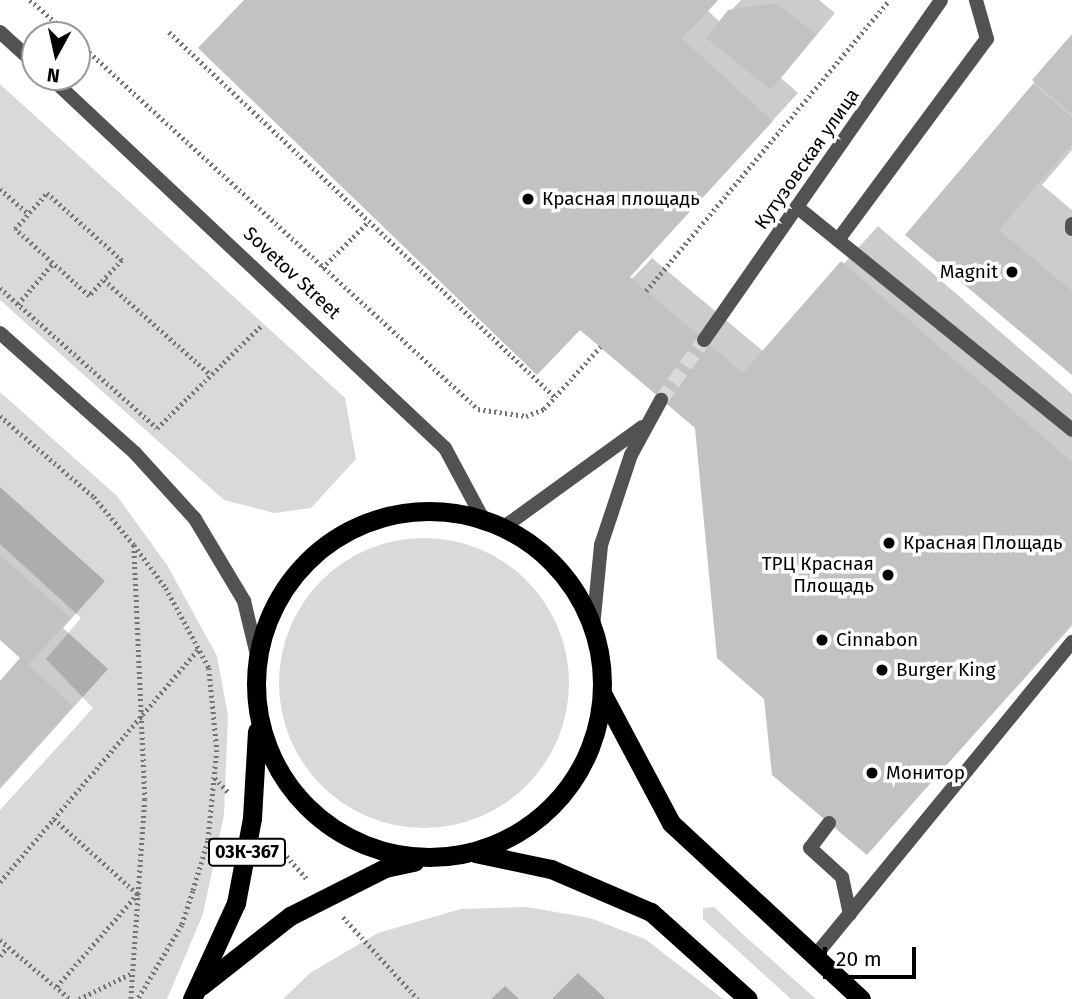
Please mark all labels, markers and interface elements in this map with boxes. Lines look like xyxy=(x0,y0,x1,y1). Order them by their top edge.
north arrow xyxy=(21,21,91,91)
text: N xyxy=(45,63,61,88)
street label: Кутузовская улица xyxy=(750,84,864,234)
place label: Красная площадь xyxy=(542,188,700,210)
marker: Красная площадь xyxy=(520,191,536,207)
street label: Sovetov Street xyxy=(239,222,345,324)
place label: Magnit xyxy=(940,261,998,283)
marker: Magnit xyxy=(1004,264,1020,280)
place label: Красная Площадь xyxy=(903,532,1063,554)
marker: Красная Площадь xyxy=(881,535,897,551)
place label: ТРЦ Красная Площадь xyxy=(762,553,874,597)
marker: ТРЦ Красная Площадь xyxy=(880,567,896,583)
place label: Cinnabon xyxy=(836,629,918,651)
marker: Cinnabon xyxy=(814,632,830,648)
place label: Burger King xyxy=(896,659,996,681)
marker: Burger King xyxy=(874,662,890,678)
place label: Монитор xyxy=(886,762,965,784)
marker: Монитор xyxy=(864,765,880,781)
road number: 03К-367 xyxy=(207,838,287,866)
scale bar xyxy=(827,932,920,976)
text: 20 m xyxy=(836,946,882,972)

